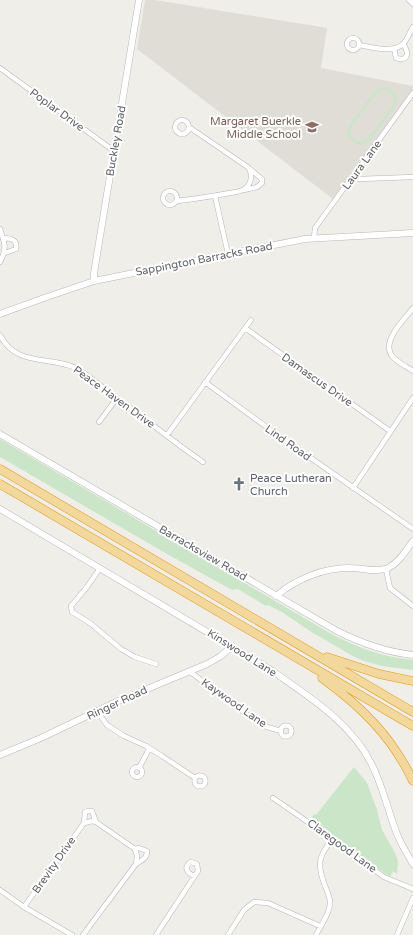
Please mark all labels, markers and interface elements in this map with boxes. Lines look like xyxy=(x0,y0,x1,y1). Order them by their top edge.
street label: Poplar Drive xyxy=(27,86,87,134)
street label: Buckley Road xyxy=(103,105,129,177)
place label: Margaret Buerkle Middle School xyxy=(210,115,301,141)
school or university icon: Margaret Buerkle Middle School xyxy=(304,119,320,135)
street label: Laura Lane xyxy=(340,138,384,192)
street label: Sappington Barracks Road xyxy=(134,239,274,279)
street label: Damascus Drive xyxy=(279,351,355,409)
street label: Peace Haven Drive xyxy=(71,363,157,431)
street label: Lind Road xyxy=(262,422,314,464)
place label: Peace Lutheran Church xyxy=(250,472,332,498)
church icon: Peace Lutheran Church xyxy=(231,476,247,492)
street label: Barracksview Road xyxy=(157,523,249,584)
street label: Kinswood Lane xyxy=(205,626,279,680)
street label: Kaywood Lane xyxy=(199,676,269,730)
street label: Ringer Road xyxy=(85,683,149,723)
street label: Claregood Lane xyxy=(305,817,379,875)
street label: Brevity Drive xyxy=(30,834,78,896)

